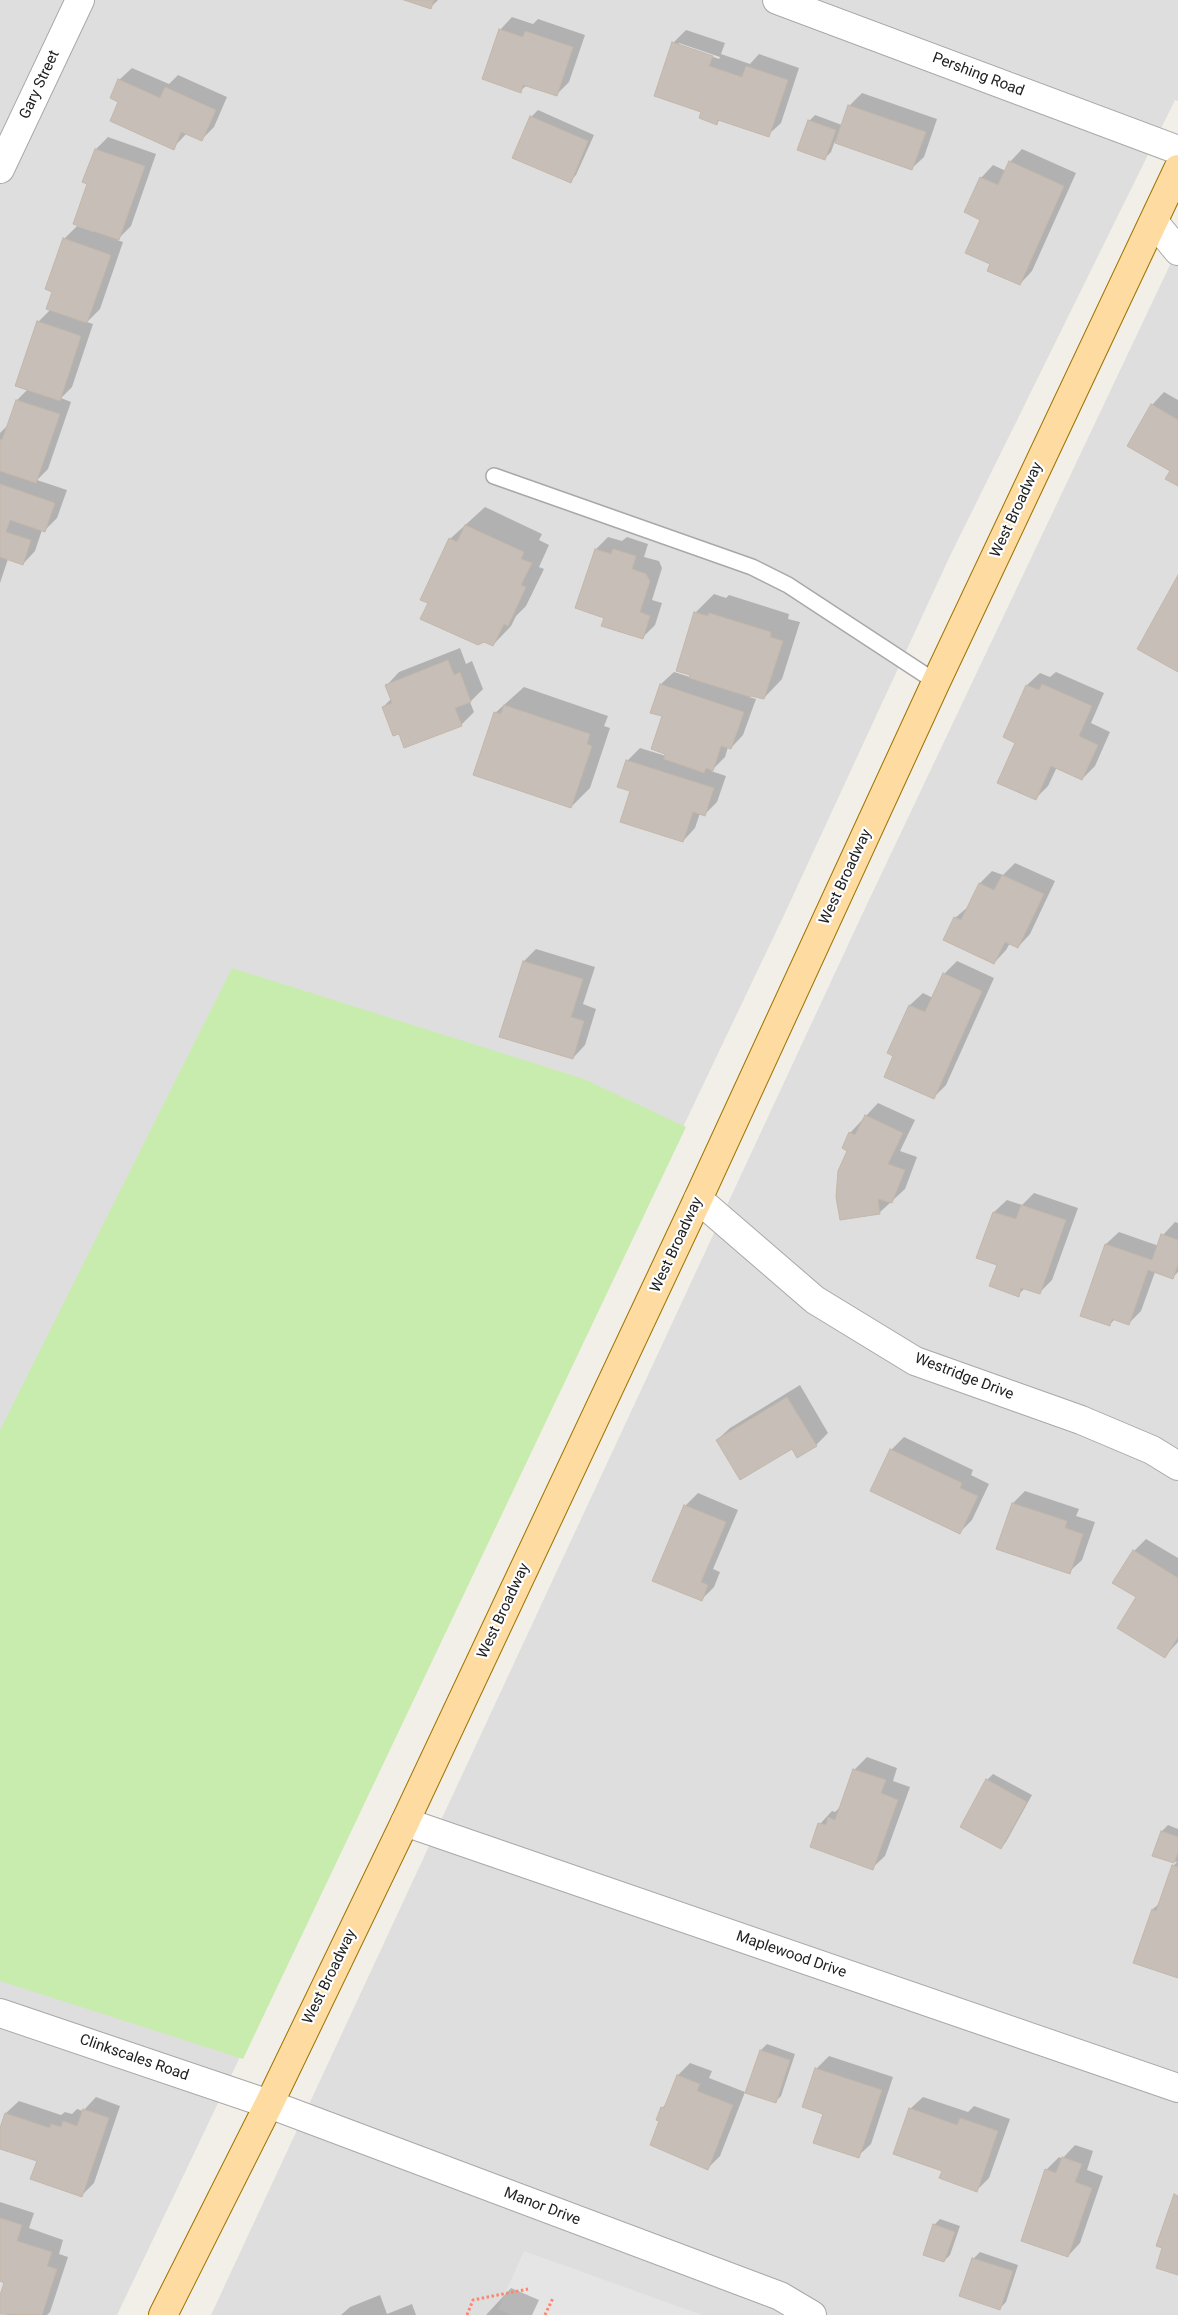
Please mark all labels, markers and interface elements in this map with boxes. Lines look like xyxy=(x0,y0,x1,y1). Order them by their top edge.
street label: Gary Street xyxy=(16,48,64,122)
street label: Pershing Road xyxy=(930,49,1026,101)
street label: West Broadway xyxy=(987,459,1047,561)
street label: West Broadway xyxy=(816,826,876,928)
street label: West Broadway xyxy=(647,1194,707,1296)
street label: Westridge Drive xyxy=(912,1350,1016,1404)
street label: West Broadway xyxy=(474,1560,534,1662)
street label: West Broadway xyxy=(299,1927,361,2027)
street label: Maplewood Drive xyxy=(733,1928,849,1982)
street label: Clinkscales Road xyxy=(77,2031,191,2085)
street label: Manor Drive xyxy=(501,2184,583,2230)

